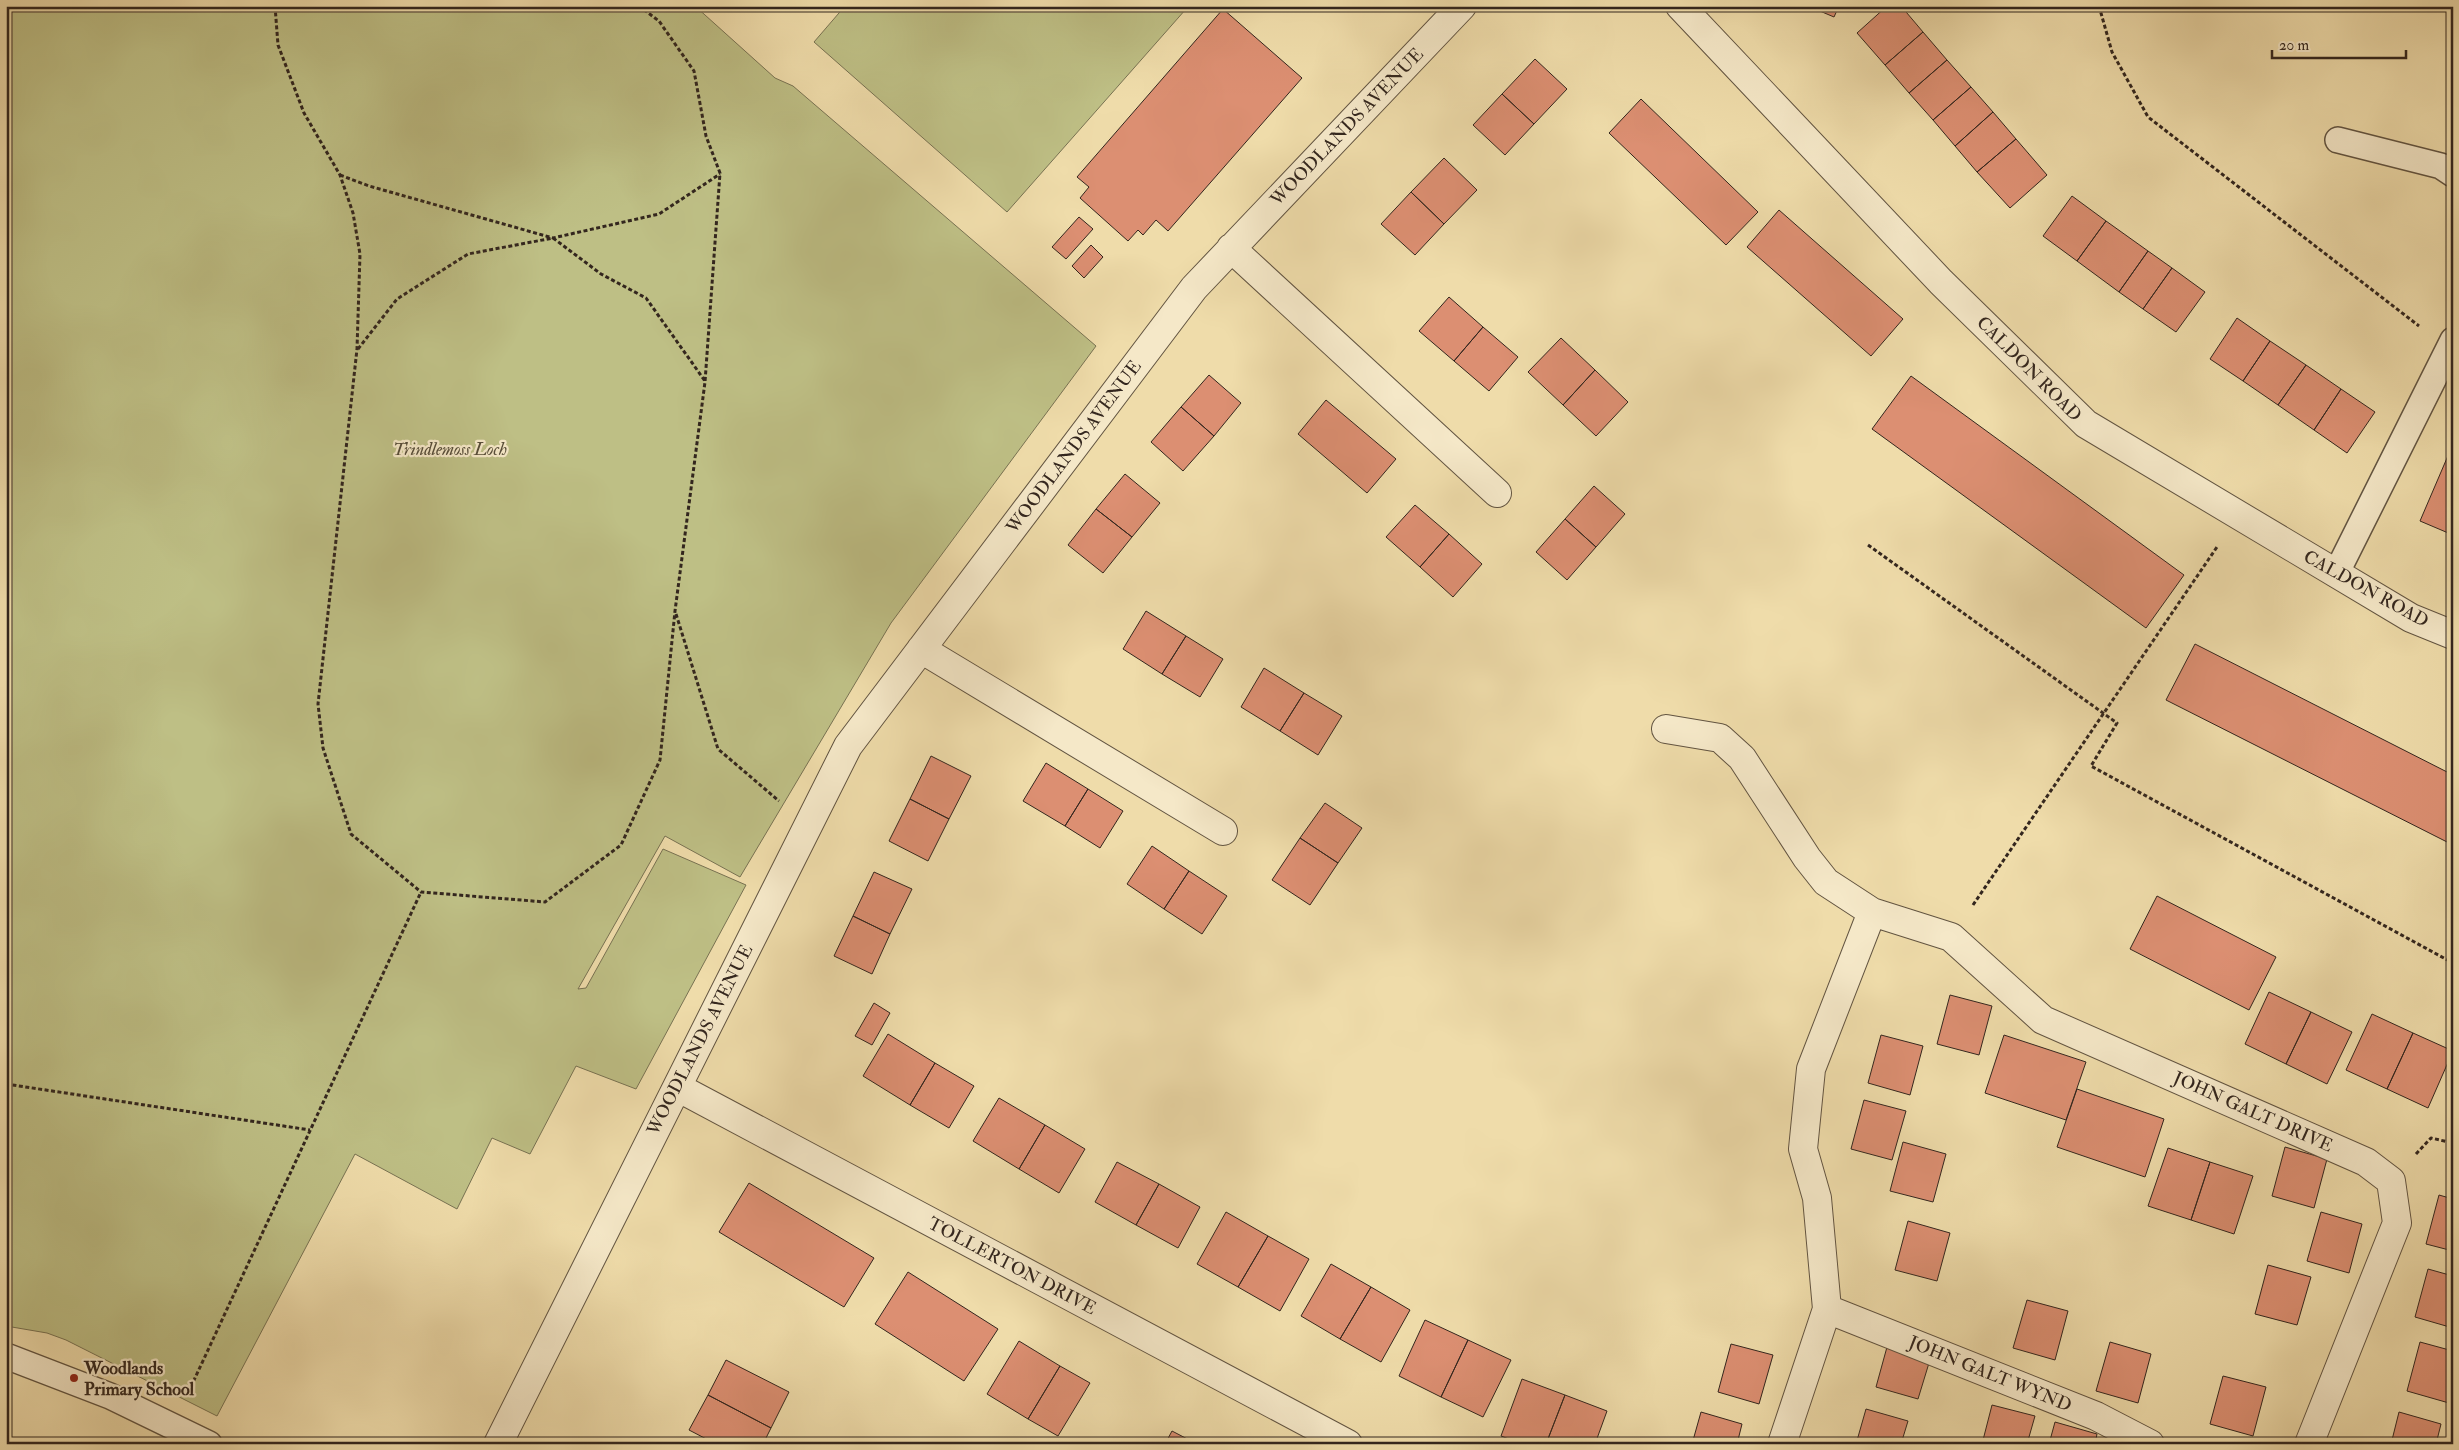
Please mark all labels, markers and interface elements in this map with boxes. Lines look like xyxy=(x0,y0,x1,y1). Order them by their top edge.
scale bar xyxy=(2272,28,2405,60)
text: 20 m xyxy=(2279,36,2309,55)
street label: WOODLANDS AVENUE xyxy=(1265,43,1429,212)
street label: CALDON ROAD xyxy=(1971,311,2087,427)
street label: WOODLANDS AVENUE xyxy=(1001,356,1147,539)
park label: Trindlemoss Loch xyxy=(393,438,507,461)
street label: CALDON ROAD xyxy=(2299,545,2433,633)
street label: WOODLANDS AVENUE xyxy=(641,941,758,1140)
street label: JOHN GALT DRIVE xyxy=(2169,1066,2336,1158)
street label: TOLLERTON DRIVE xyxy=(924,1212,1100,1320)
street label: JOHN GALT WYND xyxy=(1904,1330,2075,1417)
place label: Woodlands Primary School xyxy=(83,1357,195,1401)
marker: Woodlands Primary School xyxy=(68,1372,80,1384)

